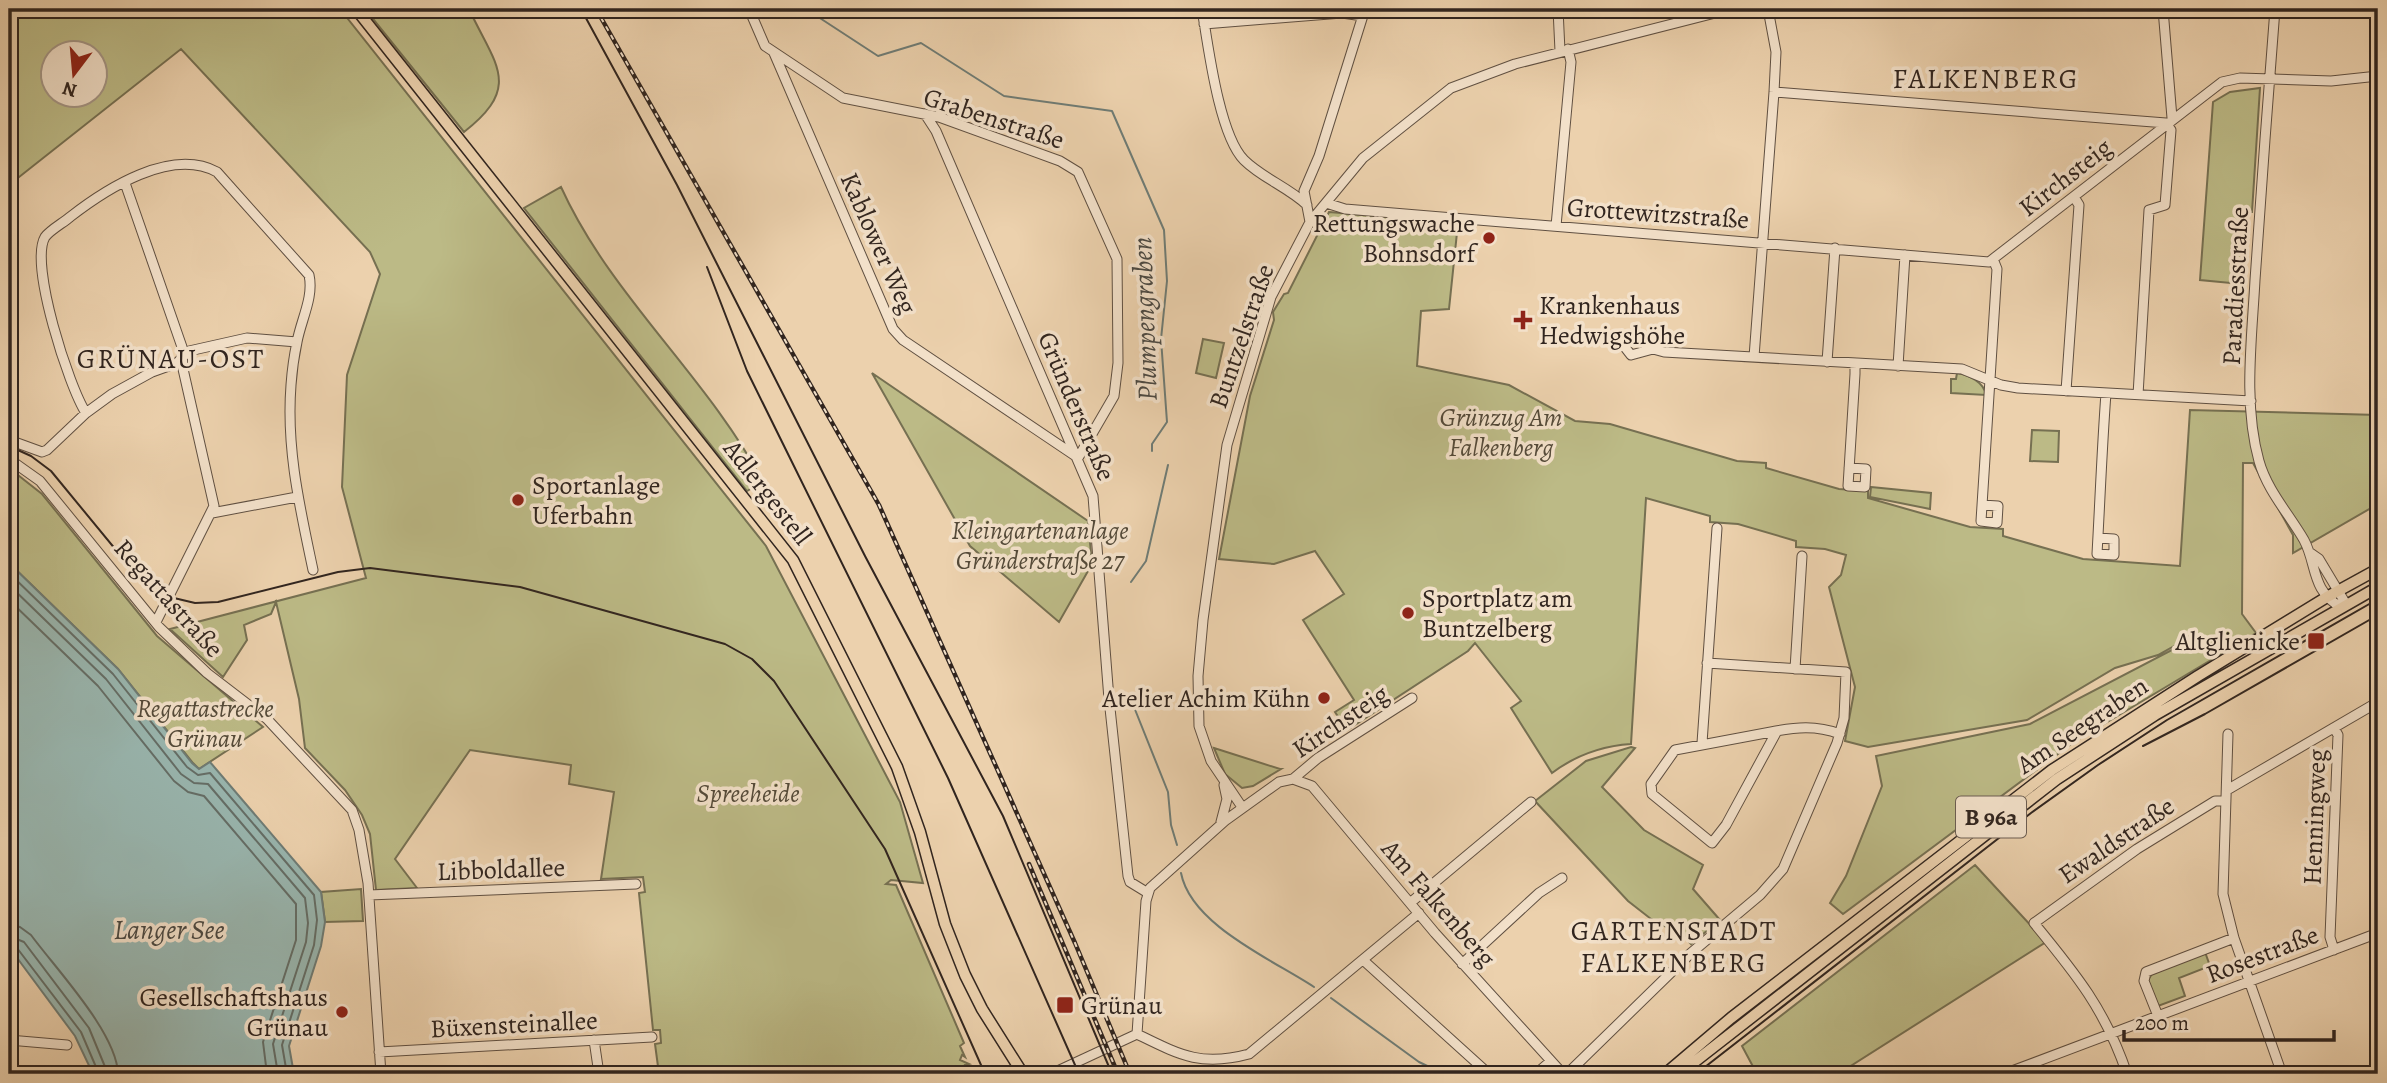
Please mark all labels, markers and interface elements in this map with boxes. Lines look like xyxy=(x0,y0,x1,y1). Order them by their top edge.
north arrow xyxy=(38,38,108,108)
district label: FALKENBERG xyxy=(1893,60,2079,98)
text: N xyxy=(59,75,80,104)
street label: Grabenstraße xyxy=(919,79,1068,158)
street label: Kirchsteig xyxy=(2011,130,2119,225)
street label: Kablower Weg xyxy=(832,167,925,320)
street label: Grottewitzstraße xyxy=(1566,190,1750,237)
place label: Rettungswache Bohnsdorf xyxy=(1313,206,1478,271)
street label: Paradiesstraße xyxy=(2214,206,2257,366)
marker: Rettungswache Bohnsdorf xyxy=(1481,230,1497,246)
water label: Plumpengraben xyxy=(1123,236,1167,402)
street label: Buntzelstraße xyxy=(1200,259,1282,413)
place label: Krankenhaus Hedwigshöhe xyxy=(1539,288,1685,353)
marker: Krankenhaus Hedwigshöhe xyxy=(1513,310,1533,330)
street label: Gründerstraße xyxy=(1029,326,1124,486)
district label: GRÜNAU-OST xyxy=(77,340,265,378)
park label: Grünzug Am Falkenberg xyxy=(1440,400,1562,465)
street label: Adlergestell xyxy=(715,432,820,552)
place label: Sportanlage Uferbahn xyxy=(532,468,661,533)
marker: Sportanlage Uferbahn xyxy=(510,492,526,508)
park label: Kleingartenanlage Gründerstraße 27 xyxy=(951,513,1129,578)
street label: Regattastraße xyxy=(106,531,231,665)
place label: Sportplatz am Buntzelberg xyxy=(1422,581,1573,646)
marker: Sportplatz am Buntzelberg xyxy=(1400,605,1416,621)
place label: Altglienicke xyxy=(2174,624,2300,659)
marker: Altglienicke xyxy=(2306,631,2326,651)
street label: Am Seegraben xyxy=(2009,668,2155,783)
street label: Kirchsteig xyxy=(1285,676,1395,766)
place label: Atelier Achim Kühn xyxy=(1101,681,1310,716)
marker: Atelier Achim Kühn xyxy=(1316,690,1332,706)
park label: Regattastrecke Grünau xyxy=(136,691,274,756)
street label: Henningweg xyxy=(2295,748,2334,886)
park label: Spreeheide xyxy=(697,776,800,811)
street label: Ewaldstraße xyxy=(2051,789,2181,892)
road number: B 96a xyxy=(1956,796,2026,838)
street label: Am Falkenberg xyxy=(1373,831,1504,975)
street label: Libboldallee xyxy=(436,850,566,889)
water label: Langer See xyxy=(113,911,225,949)
district label: GARTENSTADT FALKENBERG xyxy=(1571,912,1777,982)
street label: Rosestraße xyxy=(2201,917,2324,992)
place label: Gesellschaftshaus Grünau xyxy=(139,980,329,1045)
place label: Grünau xyxy=(1081,988,1163,1023)
marker: Grünau xyxy=(1055,995,1075,1015)
scale bar xyxy=(2124,999,2334,1043)
street label: Büxensteinallee xyxy=(429,1003,599,1046)
marker: Gesellschaftshaus Grünau xyxy=(334,1004,350,1020)
text: 200 m xyxy=(2135,1009,2189,1037)

